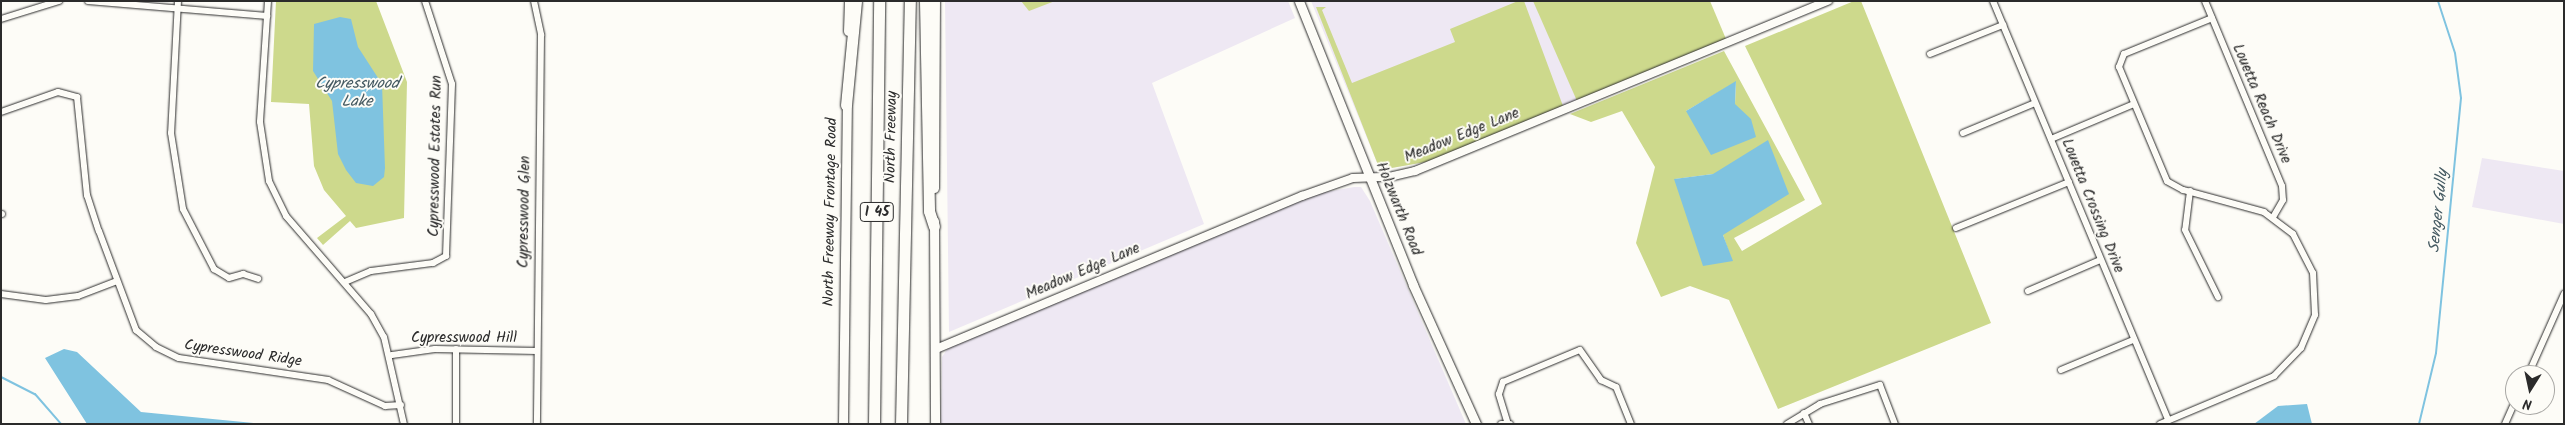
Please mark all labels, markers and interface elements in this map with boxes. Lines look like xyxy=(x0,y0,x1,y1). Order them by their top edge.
street label: Louetta Reach Drive xyxy=(2228,41,2294,167)
water label: Cypresswood Lake xyxy=(315,74,399,112)
street label: Cypresswood Estates Run xyxy=(426,75,446,237)
street label: North Freeway xyxy=(882,91,902,183)
street label: Meadow Edge Lane xyxy=(1402,105,1522,167)
street label: North Freeway Frontage Road xyxy=(820,118,842,306)
street label: Louetta Crossing Drive xyxy=(2057,136,2127,276)
street label: Cypresswood Glen xyxy=(515,156,535,268)
street label: Holzwarth Road xyxy=(1371,160,1425,258)
water label: Senger Gully xyxy=(2425,168,2453,254)
road number: I 45 xyxy=(860,200,894,223)
street label: Meadow Edge Lane xyxy=(1023,240,1143,304)
street label: Cypresswood Hill xyxy=(411,330,517,348)
street label: Cypresswood Ridge xyxy=(183,337,303,371)
north arrow xyxy=(2505,365,2555,415)
text: N xyxy=(2521,392,2534,415)

